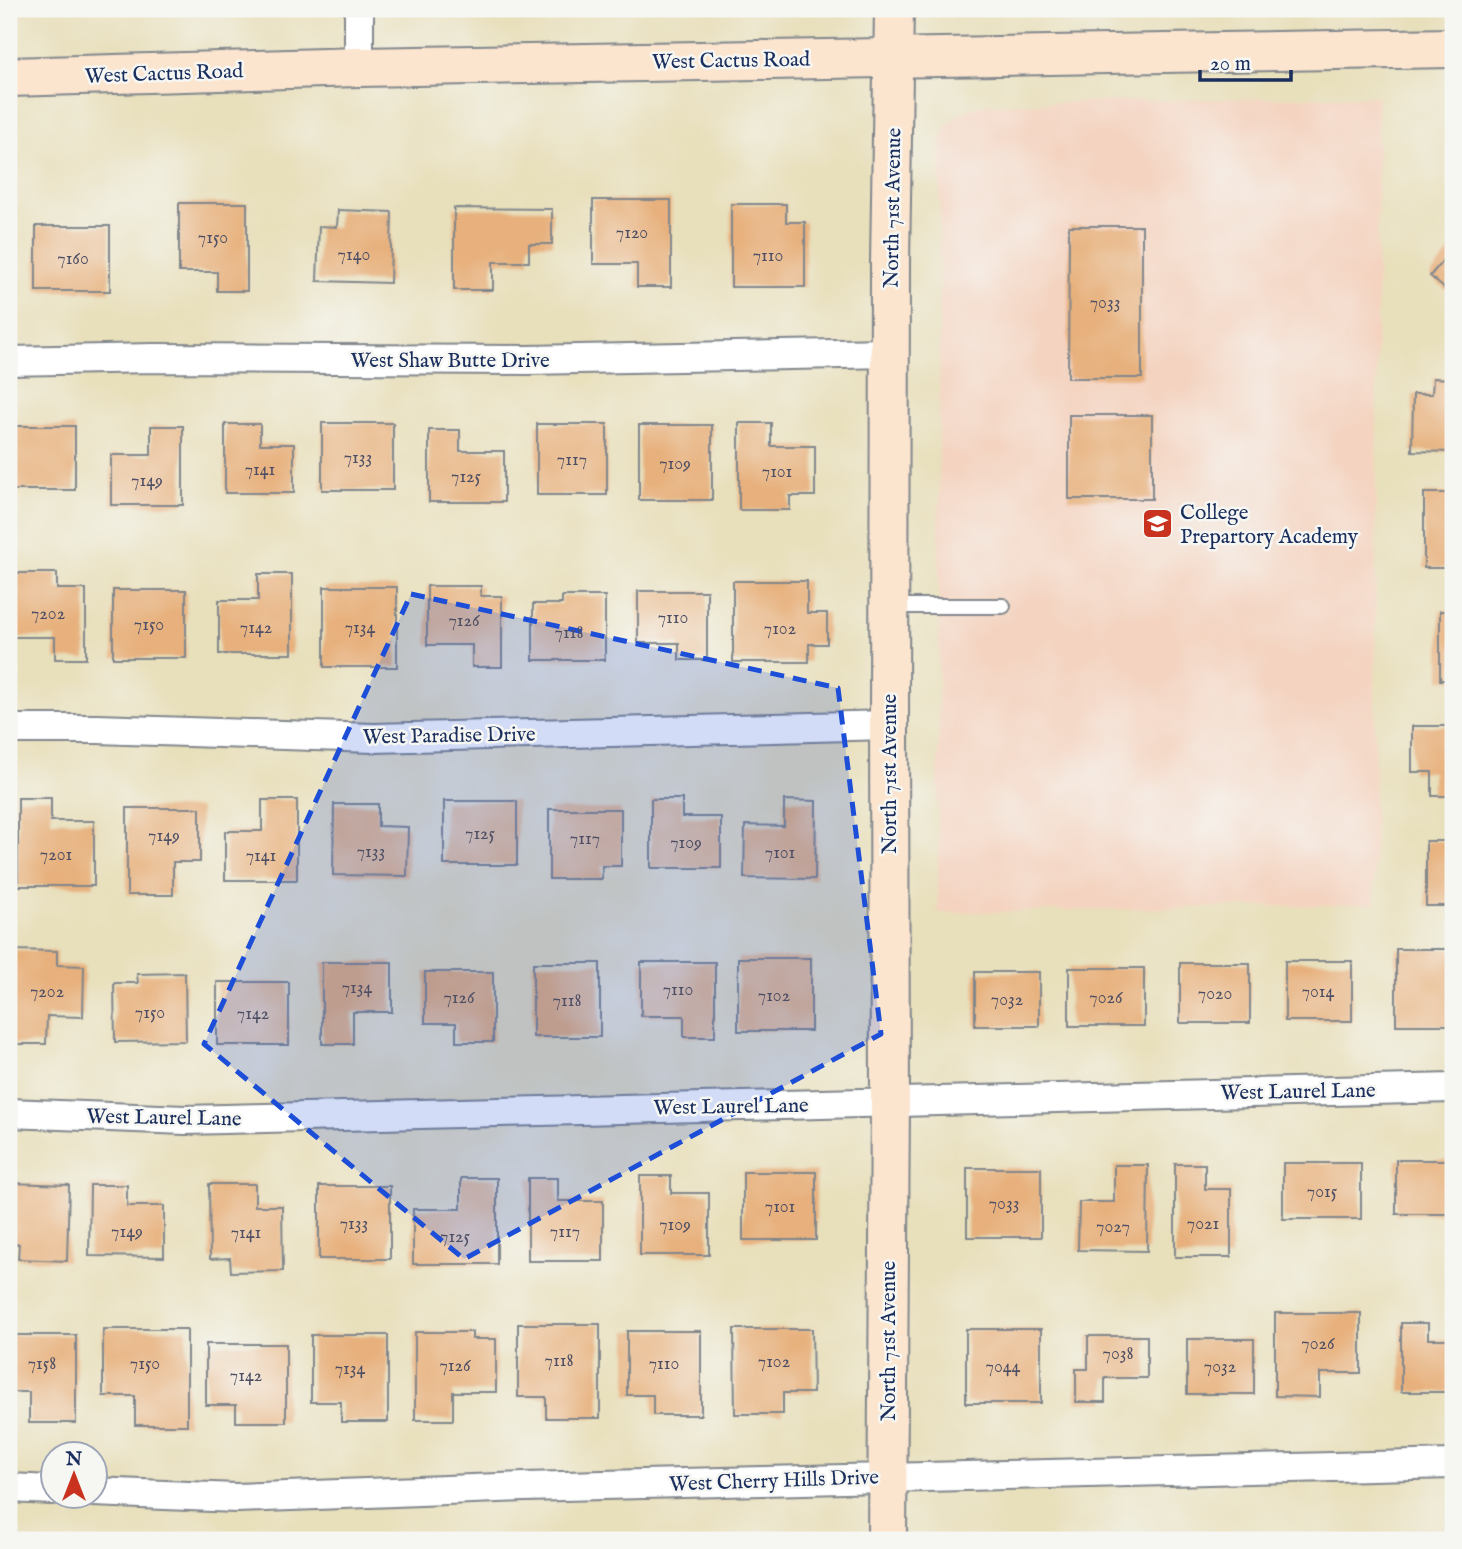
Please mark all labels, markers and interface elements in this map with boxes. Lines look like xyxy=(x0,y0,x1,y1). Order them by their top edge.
scale bar xyxy=(1200,38,1290,82)
street label: West Cactus Road xyxy=(652,47,811,76)
text: 20 m xyxy=(1210,51,1251,78)
street label: West Cactus Road xyxy=(84,58,244,91)
street label: North 71st Avenue xyxy=(879,127,908,289)
house number: 7120 xyxy=(616,222,648,245)
house number: 7150 xyxy=(198,227,228,250)
house number: 7140 xyxy=(338,244,370,267)
house number: 7110 xyxy=(753,245,783,268)
house number: 7160 xyxy=(57,248,89,271)
house number: 7033 xyxy=(1090,292,1120,315)
street label: West Shaw Butte Drive xyxy=(350,348,550,375)
house number: 7133 xyxy=(344,447,372,470)
house number: 7117 xyxy=(557,449,587,472)
house number: 7109 xyxy=(659,453,691,476)
house number: 7141 xyxy=(245,459,275,482)
house number: 7101 xyxy=(762,461,792,484)
house number: 7125 xyxy=(451,466,481,489)
house number: 7149 xyxy=(131,470,163,493)
place label: College Prepartory Academy xyxy=(1180,500,1359,551)
school or university icon: College Prepartory Academy xyxy=(1140,507,1174,541)
house number: 7202 xyxy=(31,603,65,626)
house number: 7110 xyxy=(658,607,688,630)
house number: 7126 xyxy=(448,610,480,633)
house number: 7150 xyxy=(134,614,164,637)
house number: 7142 xyxy=(240,617,272,640)
house number: 7134 xyxy=(345,617,376,640)
house number: 7102 xyxy=(764,618,796,641)
house number: 7118 xyxy=(555,622,583,645)
street label: North 71st Avenue xyxy=(877,693,904,854)
street label: West Paradise Drive xyxy=(362,721,536,752)
house number: 7125 xyxy=(465,823,495,846)
house number: 7149 xyxy=(148,825,180,848)
house number: 7117 xyxy=(570,828,600,851)
house number: 7109 xyxy=(670,832,702,855)
house number: 7133 xyxy=(357,841,385,864)
house number: 7101 xyxy=(765,842,795,865)
house number: 7201 xyxy=(40,844,72,867)
house number: 7141 xyxy=(246,845,276,868)
house number: 7134 xyxy=(342,977,373,1000)
house number: 7110 xyxy=(663,979,693,1002)
house number: 7202 xyxy=(30,981,64,1004)
house number: 7014 xyxy=(1302,981,1335,1004)
house number: 7020 xyxy=(1198,983,1232,1006)
house number: 7102 xyxy=(758,985,790,1008)
house number: 7126 xyxy=(443,987,475,1010)
house number: 7026 xyxy=(1089,987,1123,1010)
house number: 7032 xyxy=(991,989,1023,1012)
house number: 7118 xyxy=(553,990,581,1013)
house number: 7150 xyxy=(135,1002,165,1025)
house number: 7142 xyxy=(237,1003,269,1026)
street label: West Laurel Lane xyxy=(1220,1078,1376,1107)
street label: West Laurel Lane xyxy=(653,1093,809,1122)
street label: West Laurel Lane xyxy=(86,1104,242,1133)
house number: 7015 xyxy=(1307,1181,1338,1204)
house number: 7033 xyxy=(989,1193,1019,1216)
house number: 7101 xyxy=(765,1196,795,1219)
house number: 7133 xyxy=(340,1213,368,1236)
house number: 7021 xyxy=(1187,1213,1219,1236)
house number: 7109 xyxy=(659,1214,691,1237)
house number: 7027 xyxy=(1096,1216,1130,1239)
house number: 7149 xyxy=(111,1221,143,1244)
house number: 7117 xyxy=(550,1221,580,1244)
house number: 7141 xyxy=(231,1222,261,1245)
house number: 7125 xyxy=(440,1226,470,1249)
street label: North 71st Avenue xyxy=(876,1260,903,1421)
house number: 7026 xyxy=(1301,1333,1335,1356)
house number: 7038 xyxy=(1102,1343,1134,1366)
house number: 7118 xyxy=(545,1350,573,1373)
house number: 7102 xyxy=(758,1351,790,1374)
house number: 7158 xyxy=(28,1353,56,1376)
house number: 7150 xyxy=(130,1353,160,1376)
house number: 7110 xyxy=(649,1353,679,1376)
house number: 7126 xyxy=(439,1355,471,1378)
house number: 7044 xyxy=(986,1356,1021,1379)
house number: 7032 xyxy=(1204,1356,1236,1379)
house number: 7134 xyxy=(335,1358,366,1381)
house number: 7142 xyxy=(230,1365,262,1388)
north arrow xyxy=(38,1440,108,1510)
text: N xyxy=(65,1448,83,1472)
street label: West Cherry Hills Drive xyxy=(669,1464,880,1499)

